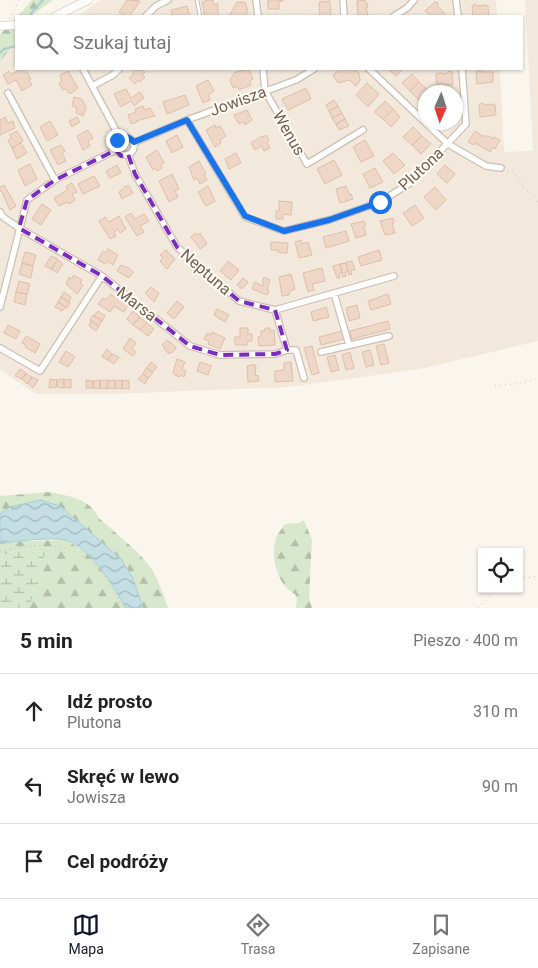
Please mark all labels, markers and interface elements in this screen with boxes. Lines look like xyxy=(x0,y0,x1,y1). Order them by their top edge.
search box xyxy=(15,15,523,70)
icon: search xyxy=(33,29,61,57)
text: Szukaj tutaj xyxy=(73,31,171,54)
street label: Jowisza xyxy=(207,82,269,120)
north arrow xyxy=(418,85,463,130)
street label: Wenus xyxy=(269,107,309,159)
route end xyxy=(106,129,129,152)
street label: Plutona xyxy=(395,143,447,195)
route start xyxy=(369,191,392,214)
street label: Neptuna xyxy=(177,245,235,299)
street label: Marsa xyxy=(113,283,161,325)
map controls xyxy=(478,548,523,593)
button: locate xyxy=(478,548,523,593)
text: 5 min xyxy=(20,629,73,653)
text: Pieszo · 400 m xyxy=(413,631,518,650)
text: Idź prosto xyxy=(67,690,152,713)
icon: ahead xyxy=(20,697,48,725)
text: 310 m xyxy=(473,702,518,721)
text: Plutona xyxy=(67,713,122,732)
text: Skręć w lewo xyxy=(67,765,179,788)
icon: left xyxy=(20,772,48,800)
text: 90 m xyxy=(482,777,518,796)
text: Jowisza xyxy=(67,788,126,807)
icon: arrive xyxy=(20,847,48,875)
text: Cel podróży xyxy=(67,850,168,873)
tab: Mapa xyxy=(68,911,104,957)
tab: Trasa xyxy=(241,911,275,957)
tab: Zapisane xyxy=(412,911,470,957)

